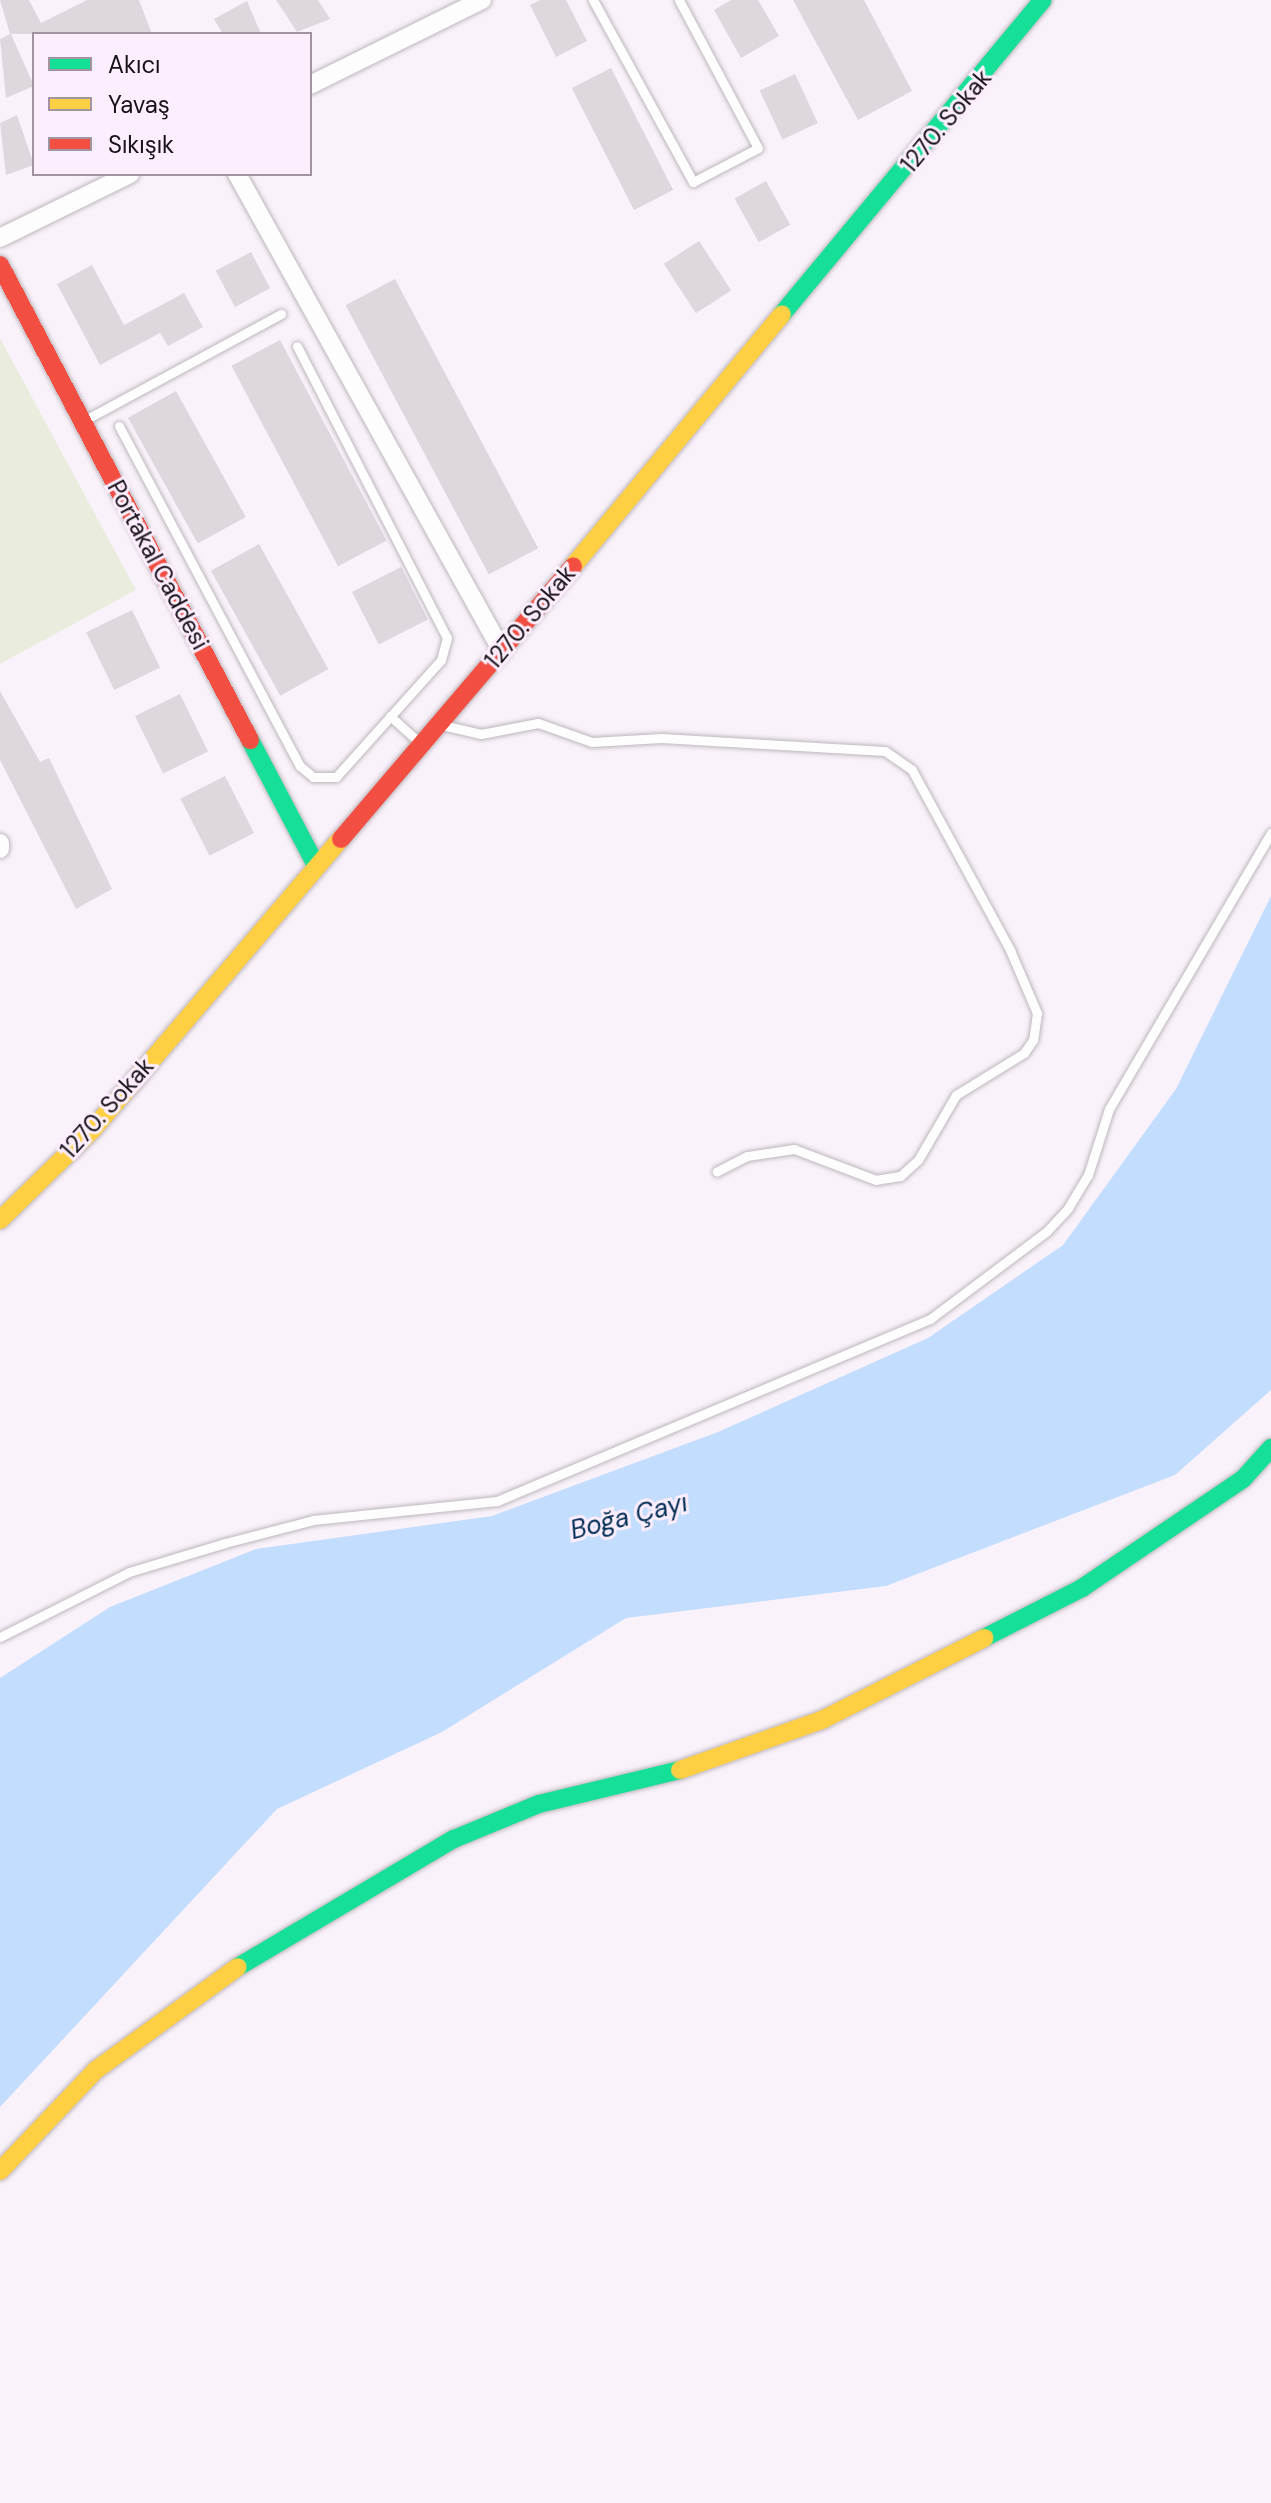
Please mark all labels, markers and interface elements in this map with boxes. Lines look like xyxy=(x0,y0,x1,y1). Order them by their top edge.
legend xyxy=(32,32,312,176)
text: Akıcı xyxy=(108,49,160,80)
street label: 1270. Sokak xyxy=(895,64,997,178)
text: Yavaş xyxy=(108,89,170,120)
text: Sıkışık xyxy=(108,129,174,160)
street label: Portakal Caddesi xyxy=(101,476,215,654)
street label: 1270. Sokak xyxy=(479,560,581,674)
street label: 1270. Sokak xyxy=(54,1052,160,1164)
water label: Boğa Çayı xyxy=(567,1487,691,1547)

